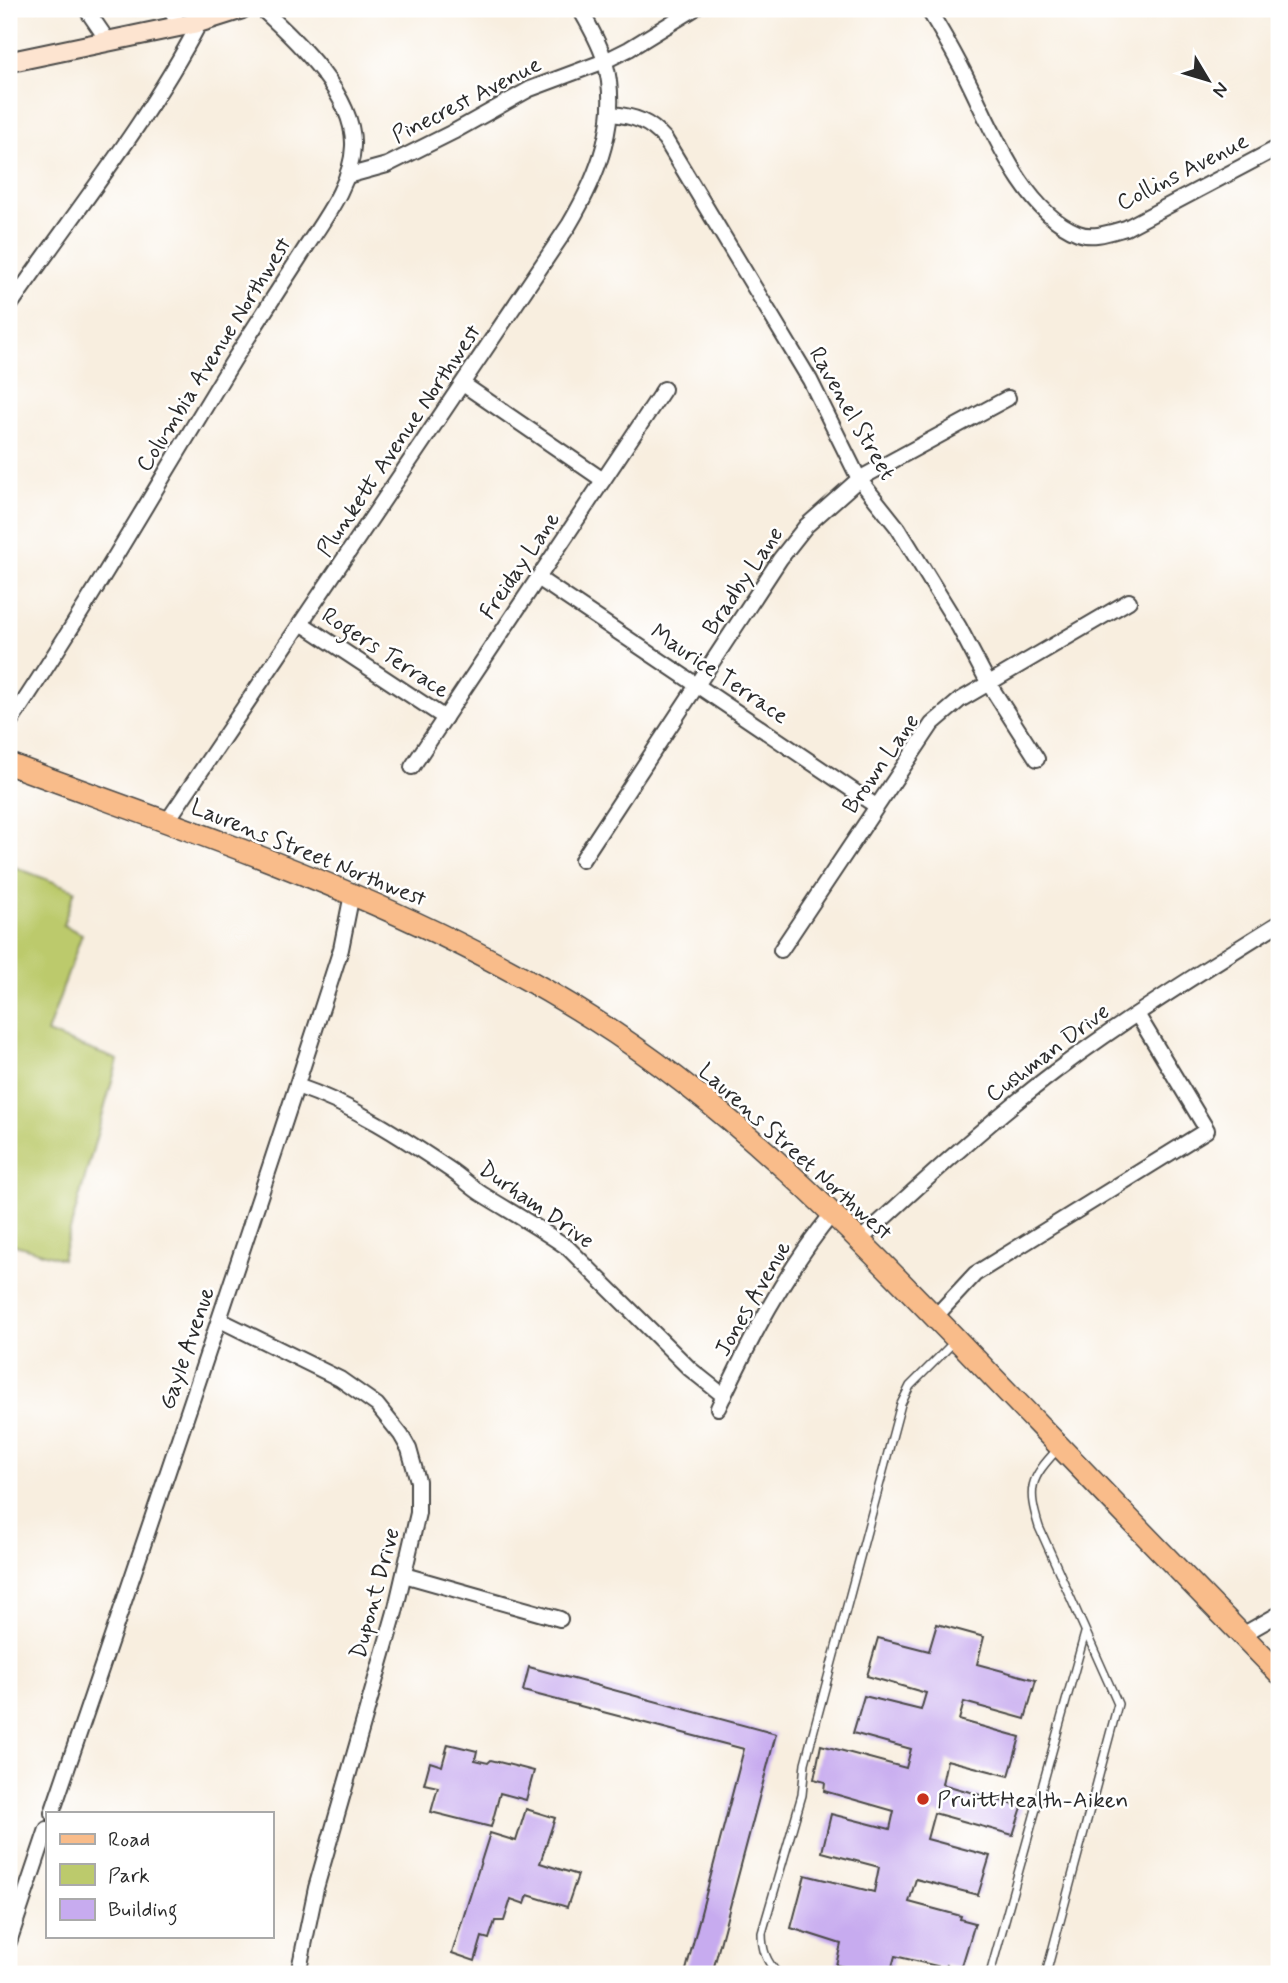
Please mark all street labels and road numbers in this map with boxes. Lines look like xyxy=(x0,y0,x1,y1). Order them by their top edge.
street label: Pinecrest Avenue xyxy=(387,50,547,151)
street label: Collins Avenue xyxy=(1112,127,1254,219)
street label: Columbia Avenue Northwest xyxy=(130,232,299,478)
street label: Plunkett Avenue Northwest xyxy=(311,319,489,563)
street label: Ravenel Street xyxy=(801,342,902,486)
street label: Freiday Lane xyxy=(474,506,568,626)
street label: Bradby Lane xyxy=(696,521,791,641)
street label: Rogers Terrace xyxy=(314,601,455,708)
street label: Maurice Terrace xyxy=(644,618,794,732)
street label: Brown Lane xyxy=(836,708,927,820)
street label: Laurens Street Northwest xyxy=(186,793,430,915)
street label: Cushman Drive xyxy=(980,997,1116,1110)
street label: Laurens Street Northwest xyxy=(691,1057,898,1248)
street label: Durham Drive xyxy=(472,1155,600,1257)
street label: Jones Avenue xyxy=(709,1236,799,1362)
street label: Gayle Avenue xyxy=(153,1283,223,1414)
street label: Dupont Drive xyxy=(344,1525,408,1662)

